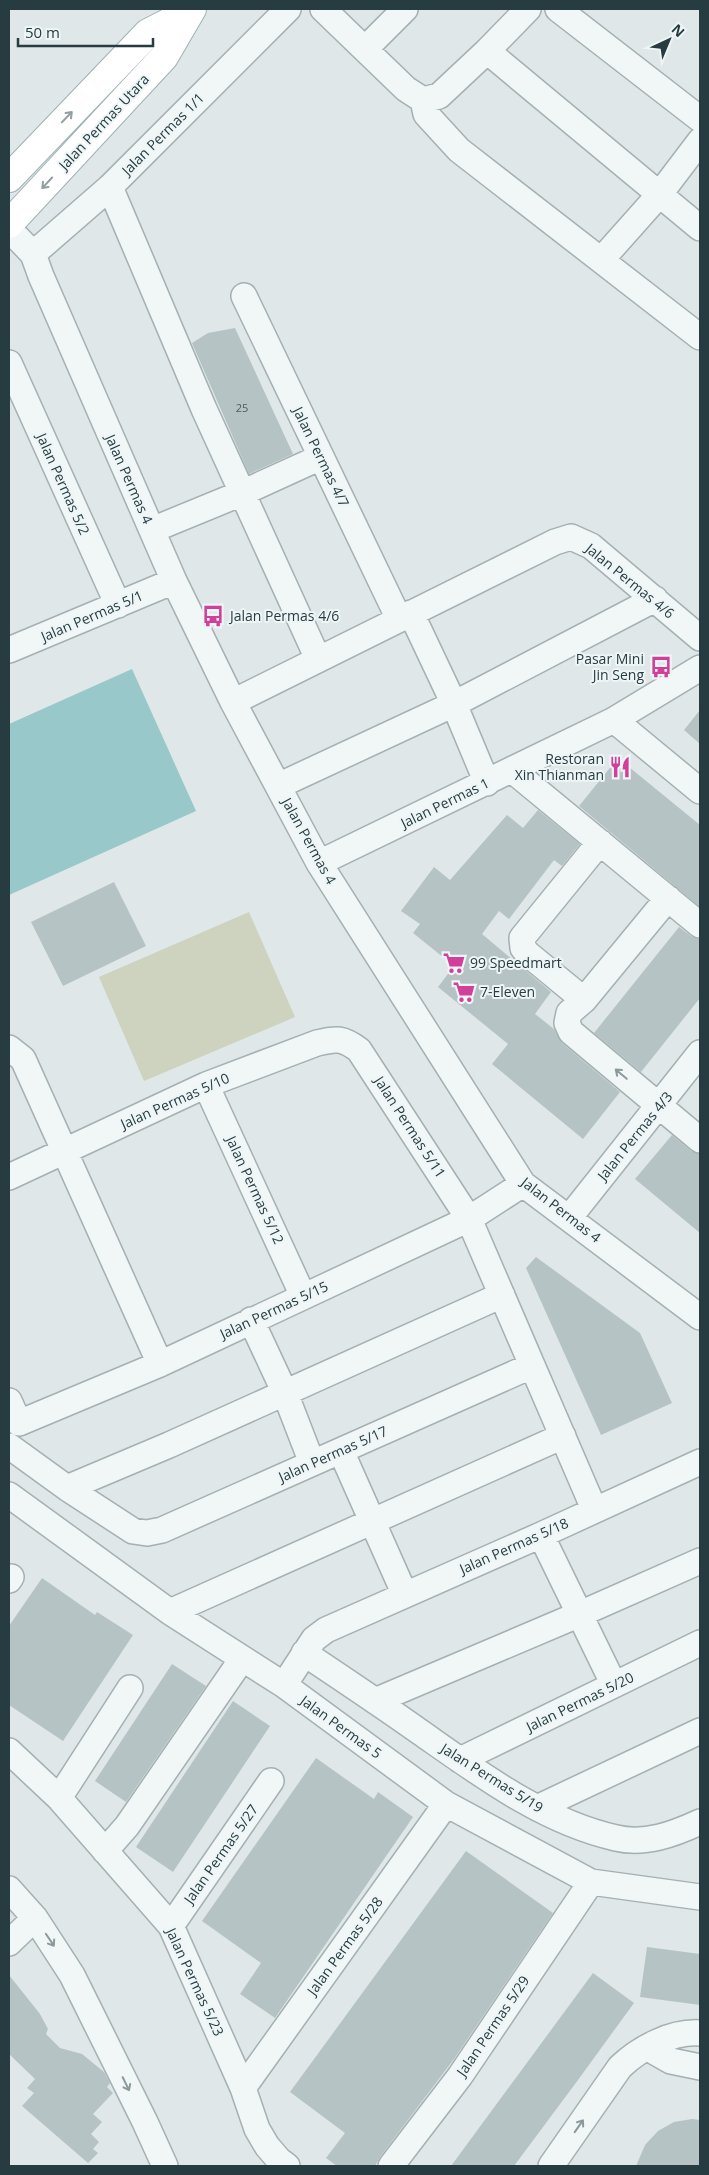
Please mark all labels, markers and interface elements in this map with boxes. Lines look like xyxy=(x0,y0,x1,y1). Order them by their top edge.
scale bar xyxy=(18,15,152,47)
north arrow xyxy=(644,15,694,65)
text: N xyxy=(668,19,689,41)
text: 50 m xyxy=(25,22,60,42)
street label: Jalan Permas Utara xyxy=(53,70,153,175)
street label: Jalan Permas 1/1 xyxy=(116,88,208,180)
one-way arrow xyxy=(61,111,73,124)
one-way arrow xyxy=(41,177,53,190)
house number: 25 xyxy=(236,400,248,415)
street label: Jalan Permas 4/7 xyxy=(288,402,354,510)
street label: Jalan Permas 5/2 xyxy=(32,428,94,538)
street label: Jalan Permas 4 xyxy=(100,429,158,527)
street label: Jalan Permas 4/6 xyxy=(580,538,679,622)
street label: Jalan Permas 5/1 xyxy=(36,585,146,646)
bus stop icon: Jalan Permas 4/6 xyxy=(200,603,226,629)
place label: Jalan Permas 4/6 xyxy=(228,606,339,625)
place label: Pasar Mini Jin Seng xyxy=(576,649,644,684)
bus stop icon: Pasar Mini Jin Seng xyxy=(648,654,674,680)
place label: Restoran Xin Thianman xyxy=(515,749,604,784)
restaurant icon: Restoran Xin Thianman xyxy=(607,754,633,780)
street label: Jalan Permas 1 xyxy=(396,773,492,833)
street label: Jalan Permas 4 xyxy=(277,792,341,887)
supermarket icon: 99 Speedmart xyxy=(441,950,467,976)
place label: 99 Speedmart xyxy=(470,953,562,972)
supermarket icon: 7-Eleven xyxy=(451,979,477,1005)
place label: 7-Eleven xyxy=(480,982,535,1001)
street label: Jalan Permas 5/10 xyxy=(116,1068,232,1134)
one-way arrow xyxy=(615,1069,628,1080)
street label: Jalan Permas 5/11 xyxy=(369,1071,450,1181)
street label: Jalan Permas 4/3 xyxy=(592,1087,676,1186)
street label: Jalan Permas 5/12 xyxy=(221,1131,289,1247)
street label: Jalan Permas 4 xyxy=(516,1171,605,1247)
street label: Jalan Permas 5/15 xyxy=(215,1276,331,1344)
street label: Jalan Permas 5/17 xyxy=(274,1421,390,1487)
street label: Jalan Permas 5/18 xyxy=(455,1513,571,1579)
street label: Jalan Permas 5/20 xyxy=(521,1667,637,1737)
street label: Jalan Permas 5 xyxy=(295,1689,386,1763)
street label: Jalan Permas 5/19 xyxy=(436,1737,547,1817)
street label: Jalan Permas 5/27 xyxy=(178,1800,262,1909)
street label: Jalan Permas 5/28 xyxy=(301,1893,387,2000)
street label: Jalan Permas 5/23 xyxy=(161,1923,229,2039)
one-way arrow xyxy=(45,1933,55,1947)
street label: Jalan Permas 5/29 xyxy=(451,1972,533,2081)
one-way arrow xyxy=(122,2076,131,2091)
one-way arrow xyxy=(573,2119,584,2133)

